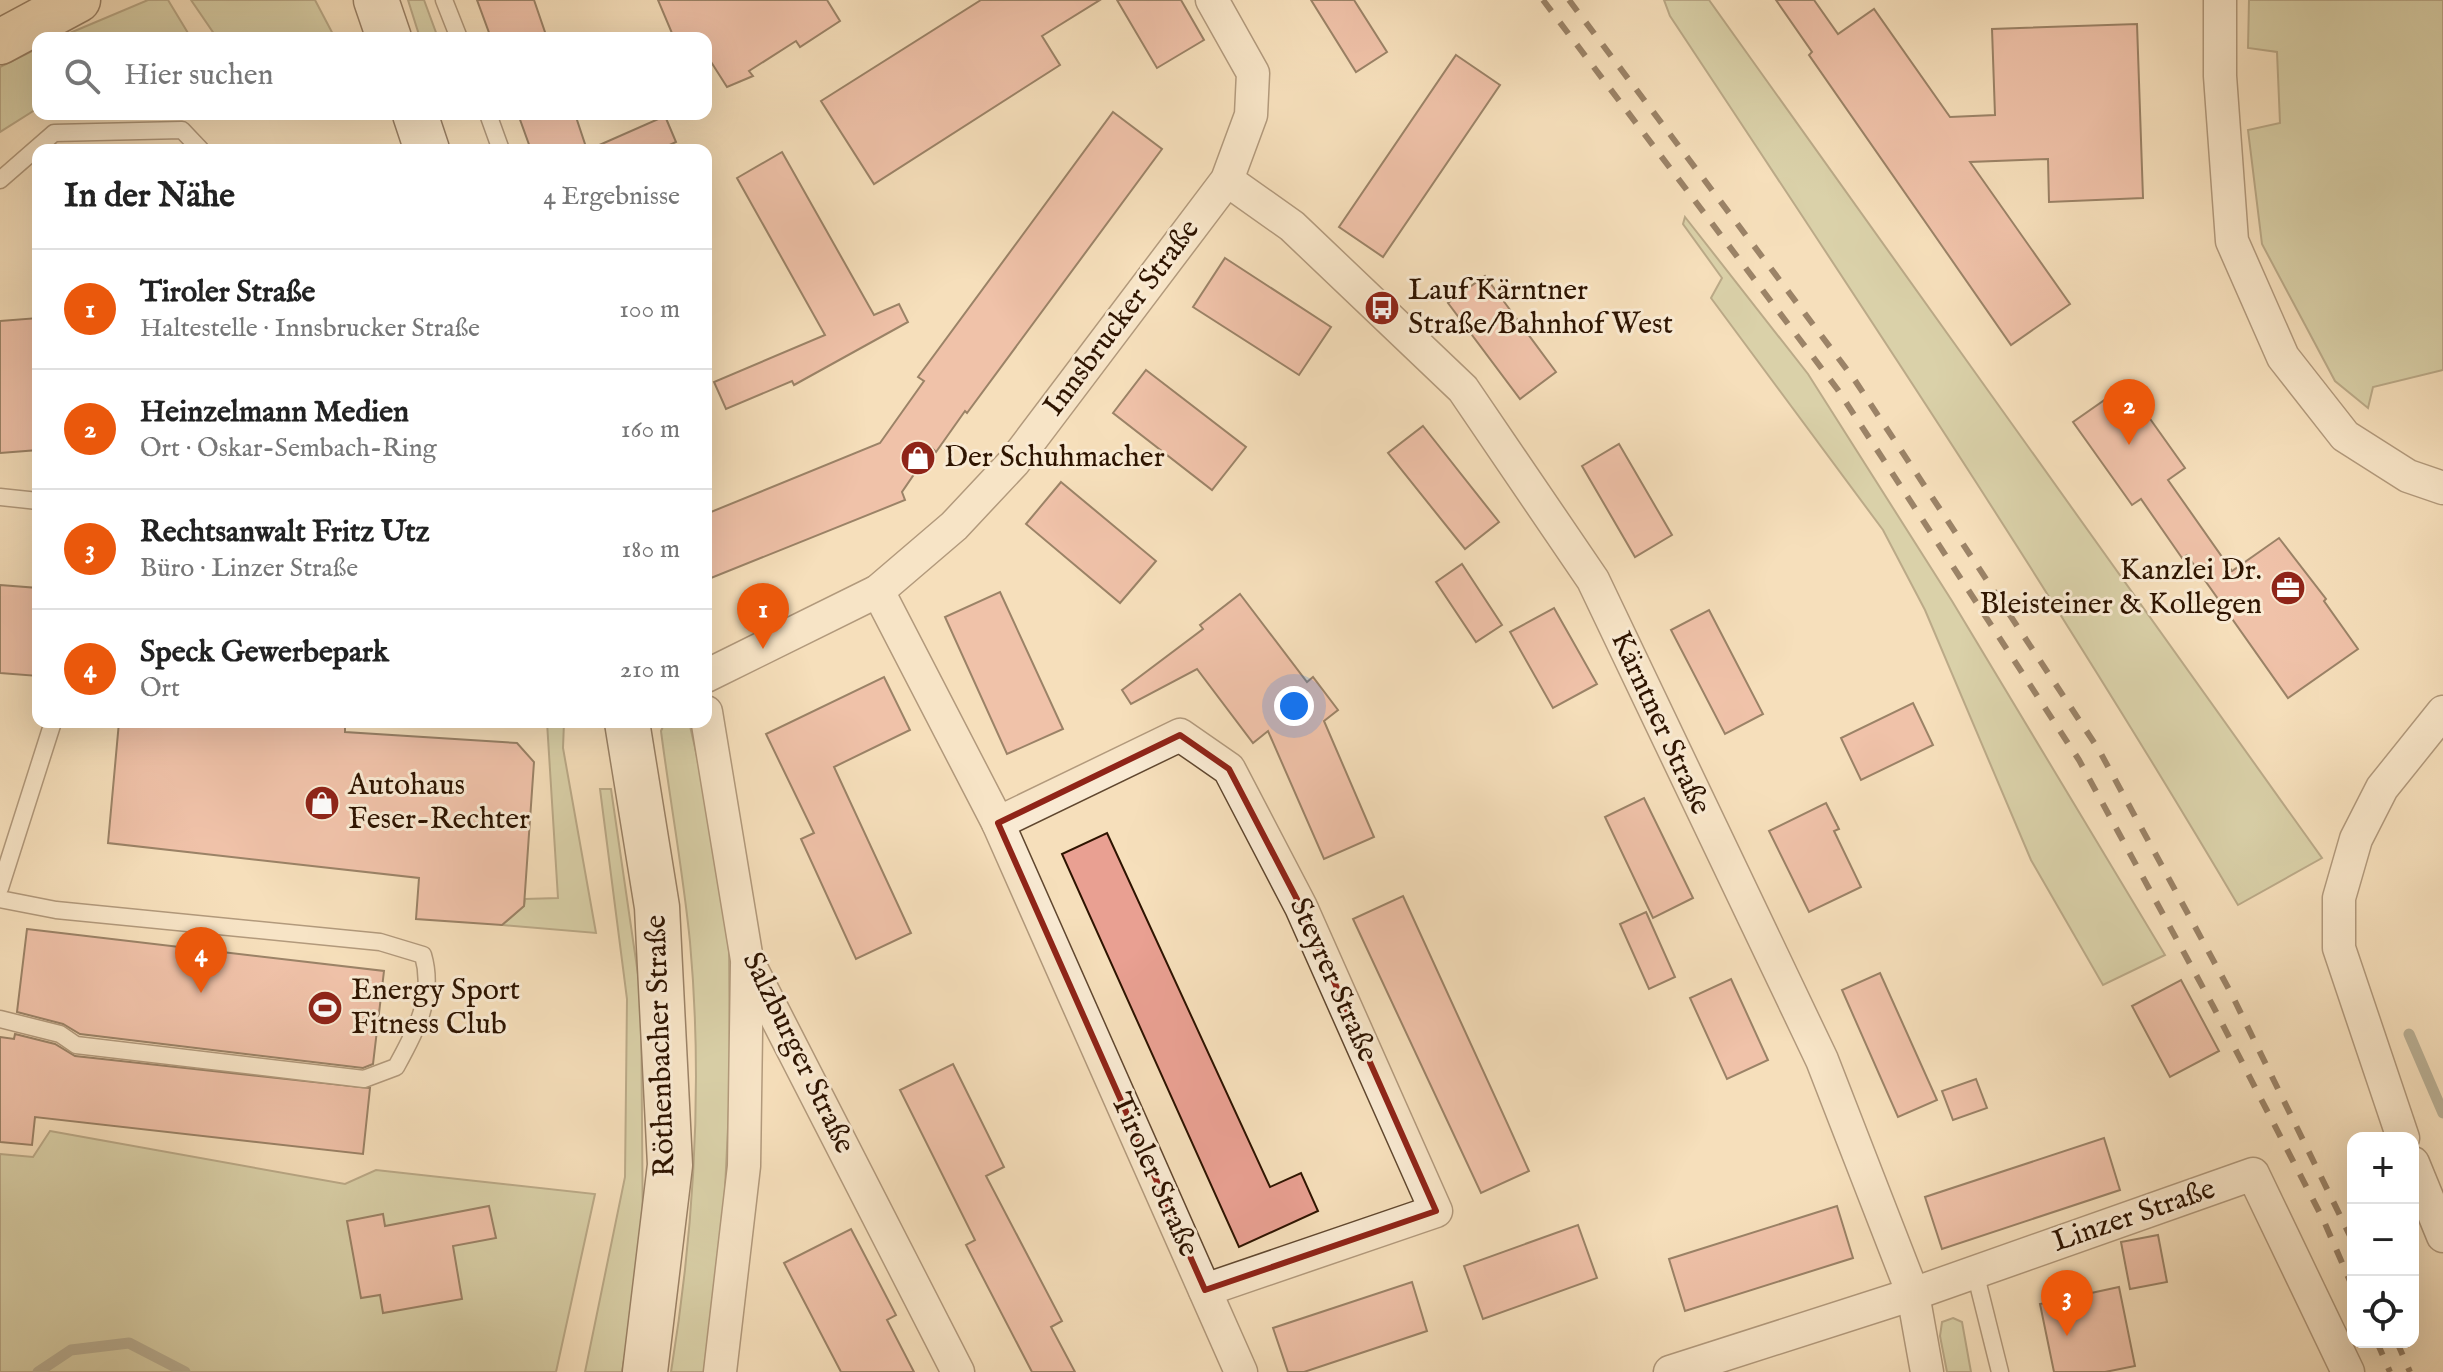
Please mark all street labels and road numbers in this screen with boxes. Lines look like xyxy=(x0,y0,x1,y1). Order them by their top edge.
street label: Innsbrucker Straße xyxy=(1036,212,1208,424)
street label: Kärntner Straße xyxy=(1601,625,1719,821)
street label: Steyrer Straße xyxy=(1280,892,1386,1068)
street label: Röthenbacher Straße xyxy=(637,914,685,1178)
street label: Salzburger Straße xyxy=(733,946,863,1160)
street label: Tiroler Straße xyxy=(1101,1087,1207,1263)
street label: Linzer Straße xyxy=(2048,1170,2220,1262)

